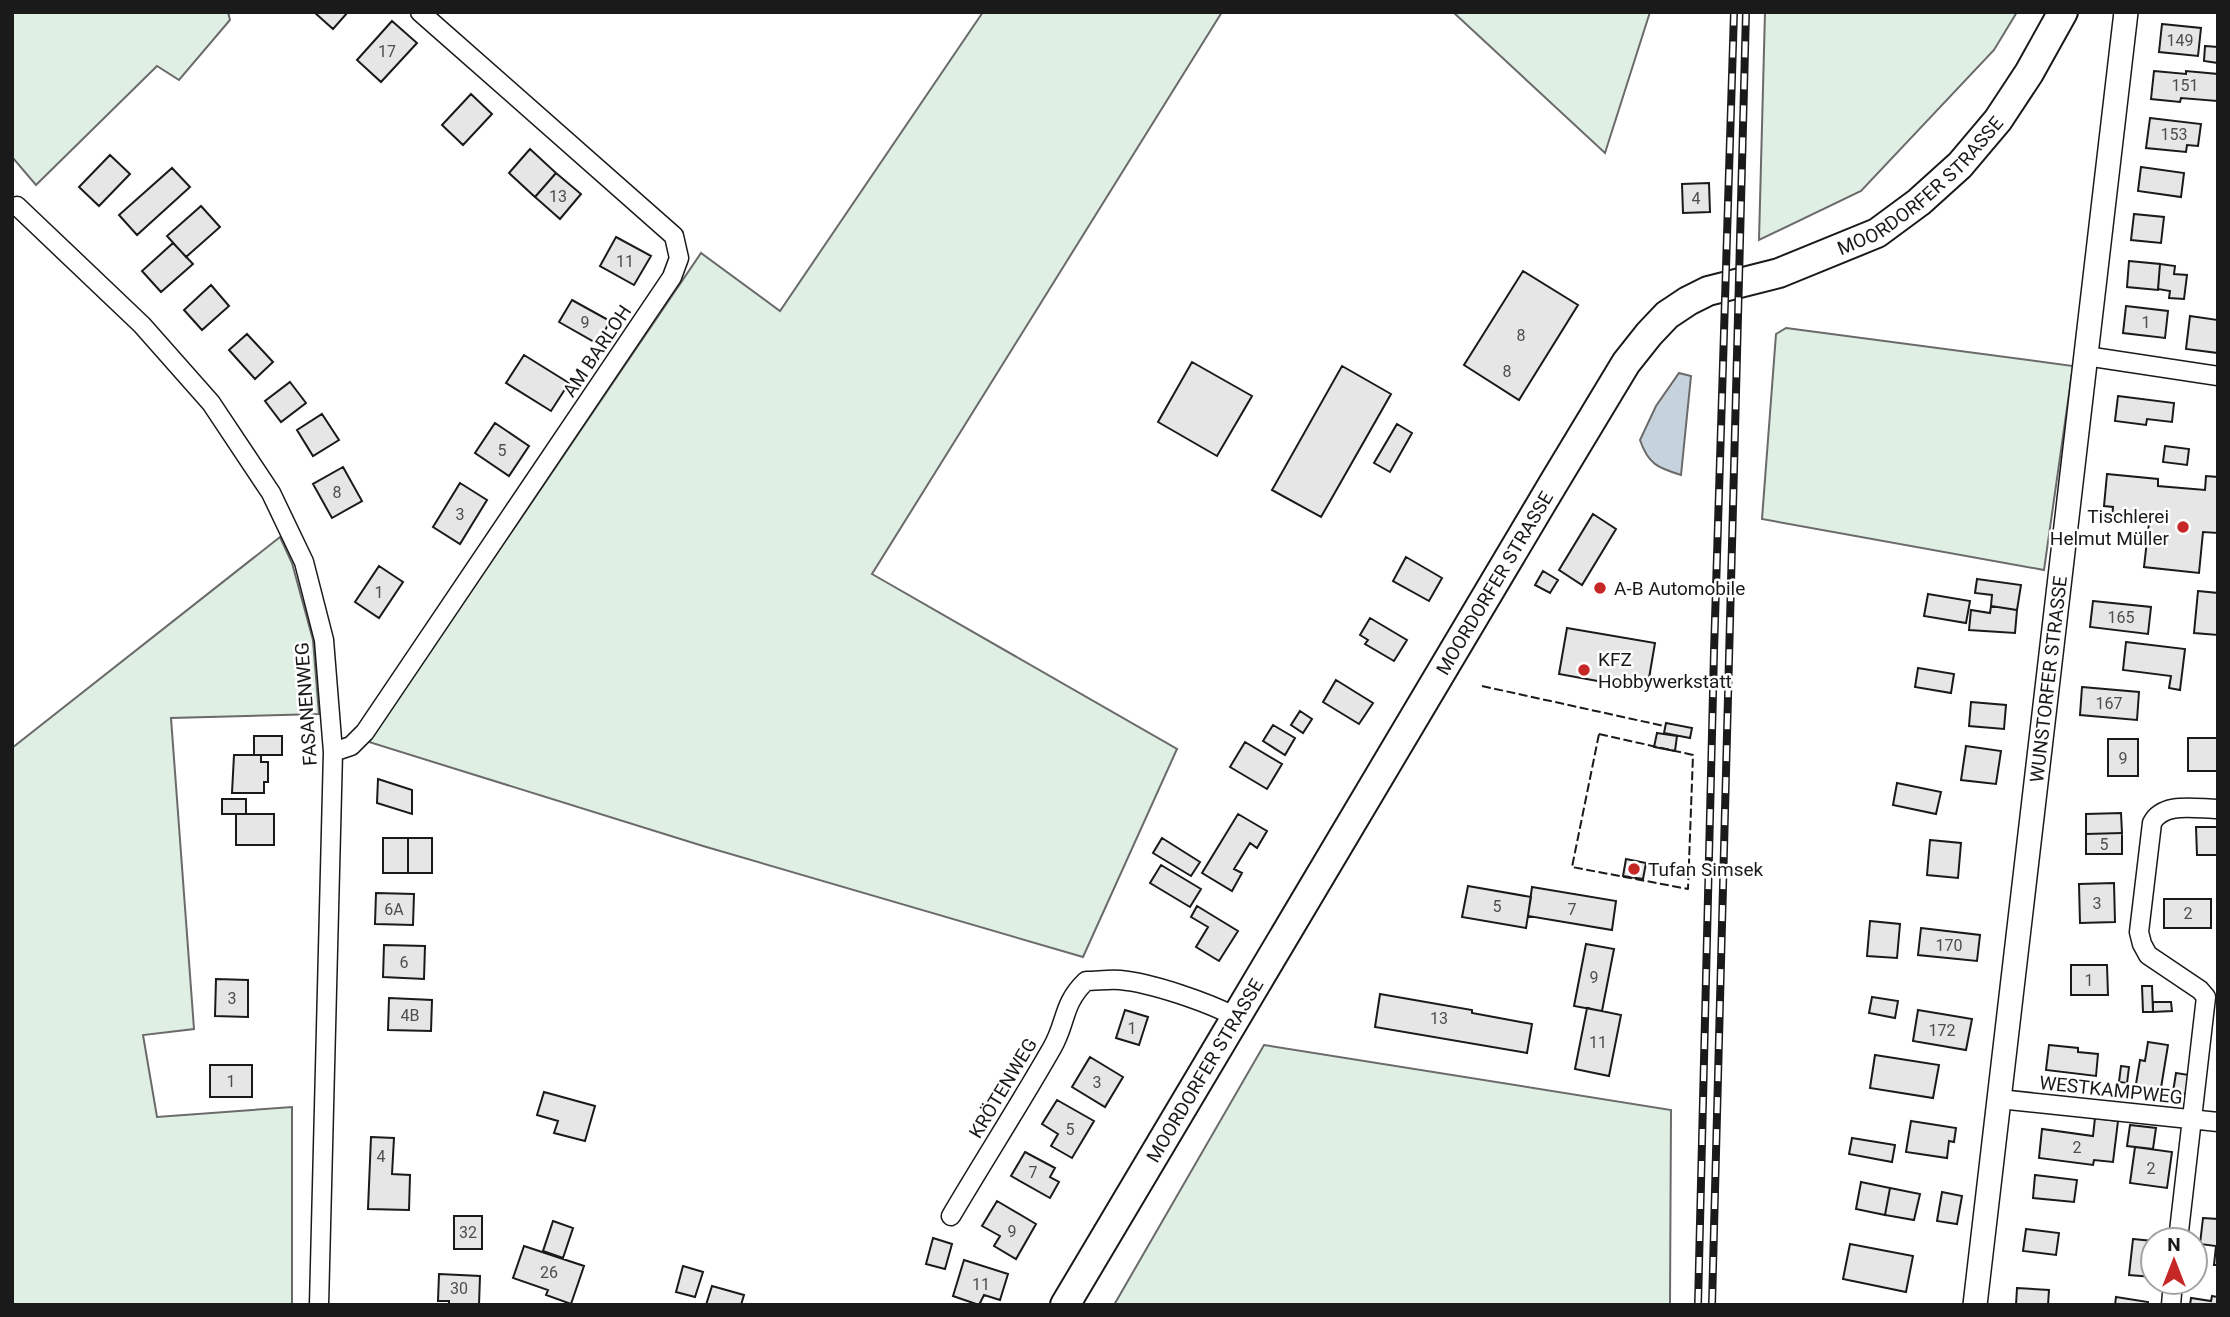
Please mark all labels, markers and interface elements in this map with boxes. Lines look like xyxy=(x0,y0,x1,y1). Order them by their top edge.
house number: 149 xyxy=(2167,31,2193,50)
house number: 17 xyxy=(378,42,396,61)
house number: 151 xyxy=(2172,76,2198,95)
street label: MOORDORFER STRASSE xyxy=(1834,112,2008,260)
house number: 153 xyxy=(2161,125,2187,144)
house number: 13 xyxy=(549,187,567,206)
house number: 4 xyxy=(1692,189,1701,208)
house number: 11 xyxy=(616,252,634,271)
street label: AM BARLOH xyxy=(558,301,636,401)
house number: 9 xyxy=(581,313,590,332)
house number: 1 xyxy=(2142,313,2151,332)
house number: 8 xyxy=(1517,326,1526,345)
house number: 8 xyxy=(1503,362,1512,381)
house number: 5 xyxy=(498,441,507,460)
house number: 8 xyxy=(333,483,342,502)
street label: MOORDORFER STRASSE xyxy=(1431,487,1558,679)
house number: 3 xyxy=(456,505,465,524)
place label: Tischlerei Helmut Müller xyxy=(2050,505,2170,550)
marker: Tischlerei Helmut Müller xyxy=(2175,519,2191,535)
street label: WUNSTORFER STRASSE xyxy=(2025,575,2072,784)
place label: A-B Automobile xyxy=(1614,577,1745,600)
marker: A-B Automobile xyxy=(1592,580,1608,596)
house number: 1 xyxy=(375,583,384,602)
house number: 165 xyxy=(2108,608,2134,627)
street label: FASANENWEG xyxy=(290,642,322,766)
place label: KFZ Hobbywerkstatt xyxy=(1598,648,1732,693)
marker: KFZ Hobbywerkstatt xyxy=(1576,662,1592,678)
house number: 167 xyxy=(2096,694,2122,713)
house number: 9 xyxy=(2119,749,2128,768)
house number: 5 xyxy=(2100,835,2109,854)
place label: Tufan Simsek xyxy=(1648,858,1764,881)
marker: Tufan Simsek xyxy=(1626,861,1642,877)
house number: 3 xyxy=(2093,894,2102,913)
house number: 5 xyxy=(1493,897,1502,916)
house number: 6A xyxy=(384,900,404,919)
house number: 7 xyxy=(1568,900,1577,919)
house number: 2 xyxy=(2184,904,2193,923)
house number: 170 xyxy=(1936,936,1962,955)
house number: 6 xyxy=(400,953,409,972)
house number: 9 xyxy=(1590,968,1599,987)
house number: 1 xyxy=(2085,971,2094,990)
street label: MOORDORFER STRASSE xyxy=(1141,974,1268,1166)
house number: 3 xyxy=(228,989,237,1008)
house number: 4B xyxy=(401,1006,420,1025)
house number: 13 xyxy=(1430,1009,1448,1028)
house number: 1 xyxy=(1128,1019,1137,1038)
house number: 172 xyxy=(1929,1021,1955,1040)
house number: 11 xyxy=(1589,1033,1607,1052)
street label: KRÖTENWEG xyxy=(964,1034,1042,1142)
street label: WESTKAMPWEG xyxy=(2038,1071,2184,1109)
house number: 1 xyxy=(227,1072,236,1091)
house number: 3 xyxy=(1093,1073,1102,1092)
house number: 5 xyxy=(1066,1120,1075,1139)
house number: 2 xyxy=(2073,1138,2082,1157)
house number: 4 xyxy=(377,1147,386,1166)
house number: 2 xyxy=(2147,1159,2156,1178)
house number: 7 xyxy=(1029,1163,1038,1182)
house number: 9 xyxy=(1008,1222,1017,1241)
house number: 32 xyxy=(459,1223,477,1242)
north arrow xyxy=(2139,1226,2209,1296)
text: N xyxy=(2167,1233,2181,1256)
house number: 26 xyxy=(540,1263,558,1282)
house number: 11 xyxy=(972,1275,990,1294)
house number: 30 xyxy=(450,1279,468,1298)

